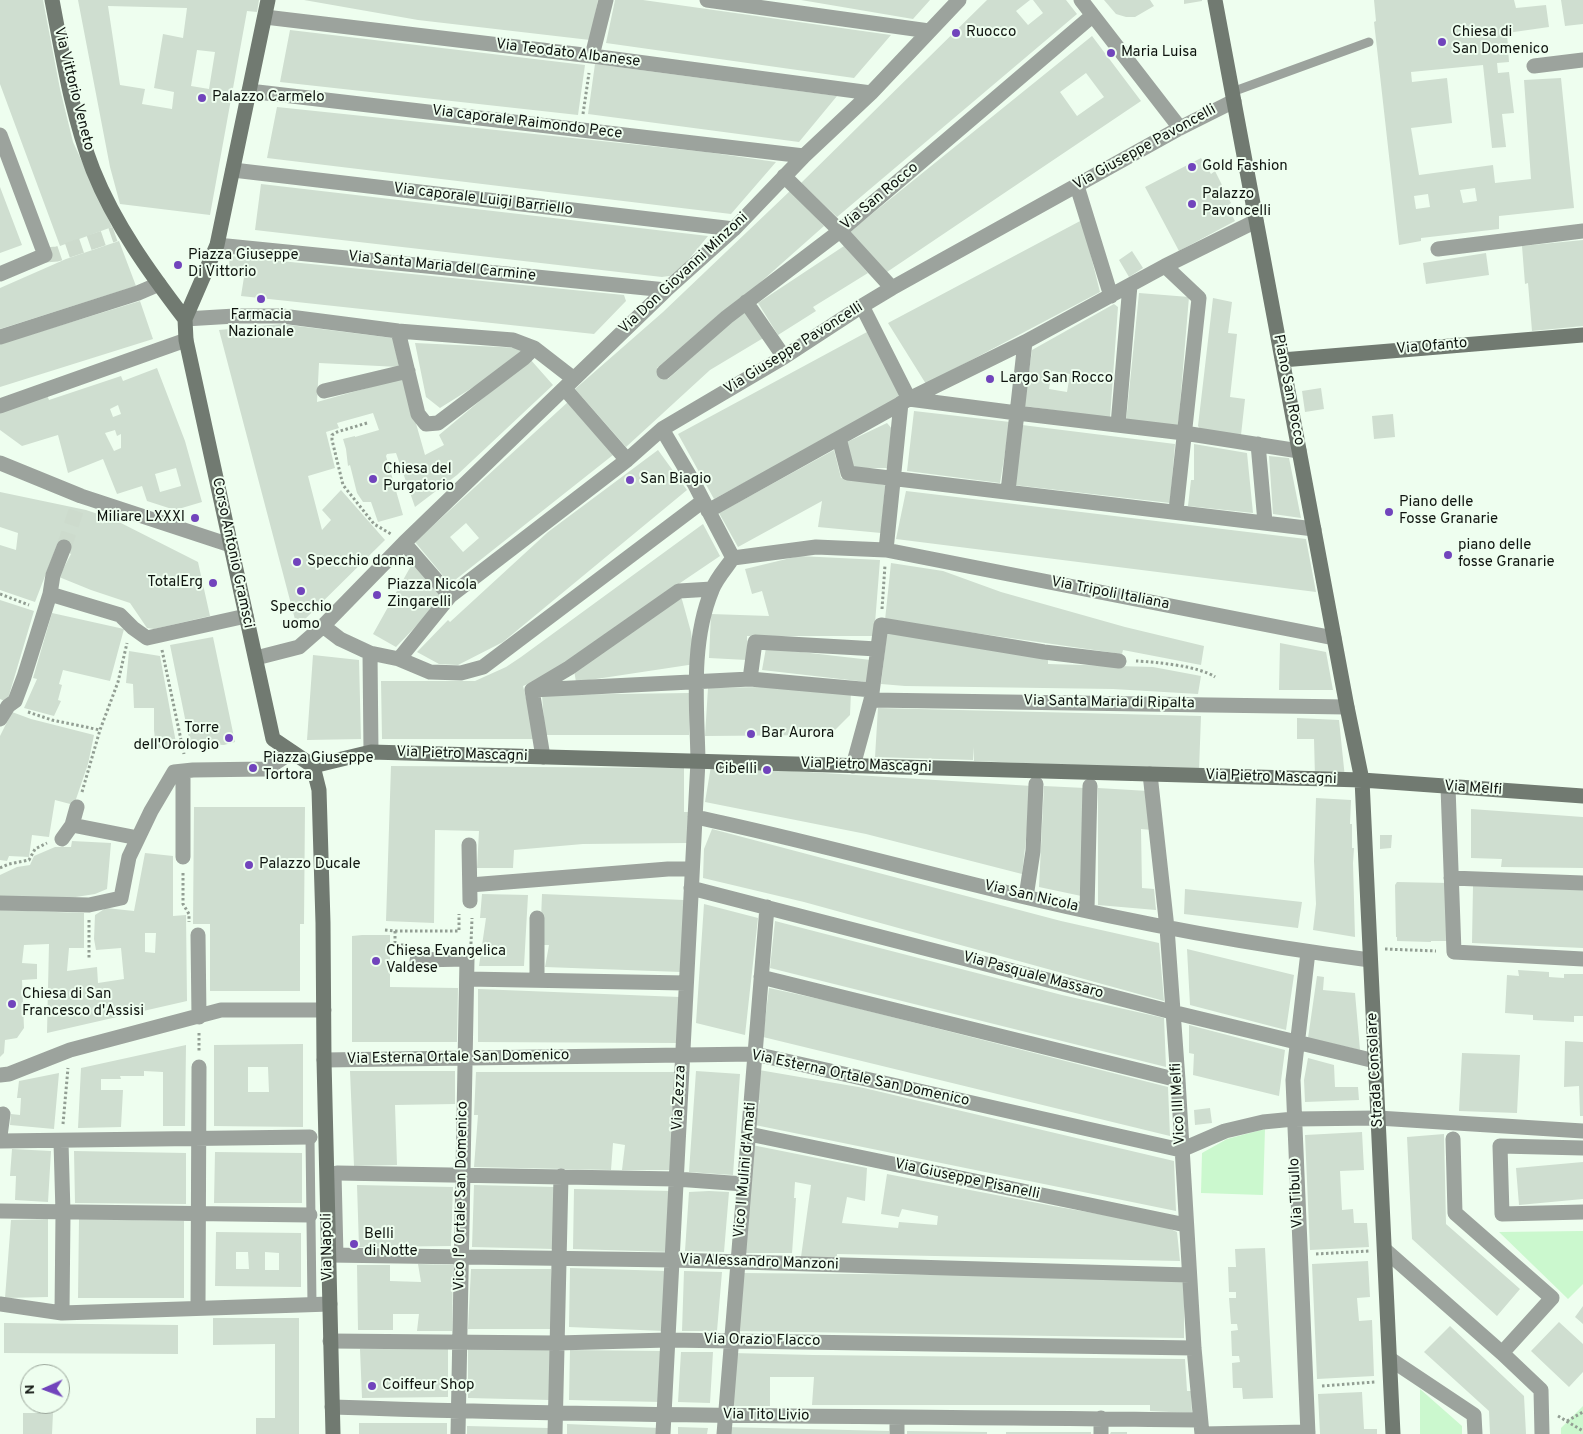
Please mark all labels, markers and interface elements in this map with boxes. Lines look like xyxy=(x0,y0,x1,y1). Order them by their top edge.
place label: Ruocco xyxy=(966,24,1016,42)
place label: Chiesa di San Domenico xyxy=(1452,24,1549,59)
street label: Via Vittorio Veneto xyxy=(49,26,97,152)
marker: Ruocco xyxy=(950,27,962,39)
street label: Via Teodato Albanese xyxy=(495,36,641,72)
marker: Chiesa di San Domenico xyxy=(1436,36,1448,48)
place label: Maria Luisa xyxy=(1121,44,1197,62)
marker: Maria Luisa xyxy=(1105,47,1117,59)
place label: Palazzo Carmelo xyxy=(212,89,325,107)
marker: Palazzo Carmelo xyxy=(196,92,208,104)
street label: Via Giuseppe Pavoncelli xyxy=(1071,101,1219,195)
street label: Via caporale Raimondo Pece xyxy=(431,102,623,144)
place label: Gold Fashion xyxy=(1202,158,1288,176)
street label: Via San Rocco xyxy=(837,159,923,235)
marker: Gold Fashion xyxy=(1186,161,1198,173)
street label: Via caporale Luigi Barriello xyxy=(392,180,574,220)
place label: Palazzo Pavoncelli xyxy=(1202,186,1271,221)
marker: Palazzo Pavoncelli xyxy=(1186,198,1198,210)
street label: Via Don Giovanni Minzoni xyxy=(616,209,752,339)
place label: Piazza Giuseppe Di Vittorio xyxy=(188,247,299,282)
street label: Via Santa Maria del Carmine xyxy=(347,248,537,286)
marker: Piazza Giuseppe Di Vittorio xyxy=(172,259,184,271)
marker: Farmacia Nazionale xyxy=(255,293,267,305)
street label: Via Giuseppe Pavoncelli xyxy=(721,299,867,399)
place label: Farmacia Nazionale xyxy=(228,307,294,342)
street label: Piano San Rocco xyxy=(1268,333,1308,447)
street label: Via Ofanto xyxy=(1396,335,1468,359)
place label: Largo San Rocco xyxy=(1000,370,1113,388)
marker: Largo San Rocco xyxy=(984,373,996,385)
place label: Chiesa del Purgatorio xyxy=(383,461,454,496)
place label: San Biagio xyxy=(640,471,711,489)
marker: Chiesa del Purgatorio xyxy=(367,473,379,485)
marker: San Biagio xyxy=(624,474,636,486)
street label: Corso Antonio Gramsci xyxy=(207,476,257,630)
place label: Piano delle Fosse Granarie xyxy=(1399,494,1498,529)
marker: Piano delle Fosse Granarie xyxy=(1383,506,1395,518)
place label: Miliare LXXXI xyxy=(97,509,185,527)
marker: Miliare LXXXI xyxy=(189,512,201,524)
place label: piano delle fosse Granarie xyxy=(1458,537,1555,572)
marker: piano delle fosse Granarie xyxy=(1442,549,1454,561)
place label: Specchio donna xyxy=(307,553,414,571)
marker: Specchio donna xyxy=(291,556,303,568)
place label: TotalErg xyxy=(147,574,203,592)
street label: Via Tripoli Italiana xyxy=(1049,574,1171,614)
marker: TotalErg xyxy=(207,577,219,589)
place label: Piazza Nicola Zingarelli xyxy=(387,577,477,612)
marker: Specchio uomo xyxy=(295,585,307,597)
marker: Piazza Nicola Zingarelli xyxy=(371,589,383,601)
place label: Specchio uomo xyxy=(270,599,332,634)
street label: Via Santa Maria di Ripalta xyxy=(1023,693,1195,713)
place label: Torre dell'Orologio xyxy=(133,720,219,755)
place label: Bar Aurora xyxy=(761,725,834,743)
marker: Bar Aurora xyxy=(745,728,757,740)
marker: Torre dell'Orologio xyxy=(223,732,235,744)
street label: Via Pietro Mascagni xyxy=(396,744,528,766)
place label: Piazza Giuseppe Tortora xyxy=(263,750,374,785)
street label: Via Pietro Mascagni xyxy=(800,755,932,777)
place label: Cibelli xyxy=(715,761,757,779)
marker: Piazza Giuseppe Tortora xyxy=(247,762,259,774)
marker: Cibelli xyxy=(761,764,773,776)
street label: Via Pietro Mascagni xyxy=(1205,767,1337,789)
street label: Via Melfi xyxy=(1443,778,1503,800)
place label: Palazzo Ducale xyxy=(259,856,361,874)
marker: Palazzo Ducale xyxy=(243,859,255,871)
street label: Via San Nicola xyxy=(982,877,1080,917)
place label: Chiesa Evangelica Valdese xyxy=(386,943,506,978)
street label: Via Pasquale Massaro xyxy=(961,949,1105,1003)
marker: Chiesa Evangelica Valdese xyxy=(370,955,382,967)
place label: Chiesa di San Francesco d'Assisi xyxy=(22,986,144,1021)
marker: Chiesa di San Francesco d'Assisi xyxy=(6,998,18,1010)
street label: Strada Consolare xyxy=(1364,1012,1388,1128)
street label: Via Esterna Ortale San Domenico xyxy=(346,1047,570,1069)
street label: Via Esterna Ortale San Domenico xyxy=(749,1047,971,1111)
street label: Vico III Melfi xyxy=(1168,1063,1190,1145)
street label: Via Zezza xyxy=(669,1065,691,1131)
street label: Vico I° Ortale San Domenico xyxy=(451,1101,473,1291)
street label: Vico I Mulini d'Amati xyxy=(731,1101,761,1239)
street label: Via Giuseppe Pisanelli xyxy=(893,1156,1041,1204)
street label: Via Tibullo xyxy=(1286,1157,1308,1229)
street label: Via Napoli xyxy=(318,1213,338,1281)
place label: Belli di Notte xyxy=(364,1226,418,1261)
marker: Belli di Notte xyxy=(348,1238,360,1250)
street label: Via Alessandro Manzoni xyxy=(679,1251,839,1275)
street label: Via Orazio Flacco xyxy=(703,1331,821,1351)
north arrow xyxy=(20,1364,70,1414)
place label: Coiffeur Shop xyxy=(382,1377,474,1395)
marker: Coiffeur Shop xyxy=(366,1380,378,1392)
text: N xyxy=(22,1384,39,1395)
street label: Via Tito Livio xyxy=(722,1406,810,1426)

